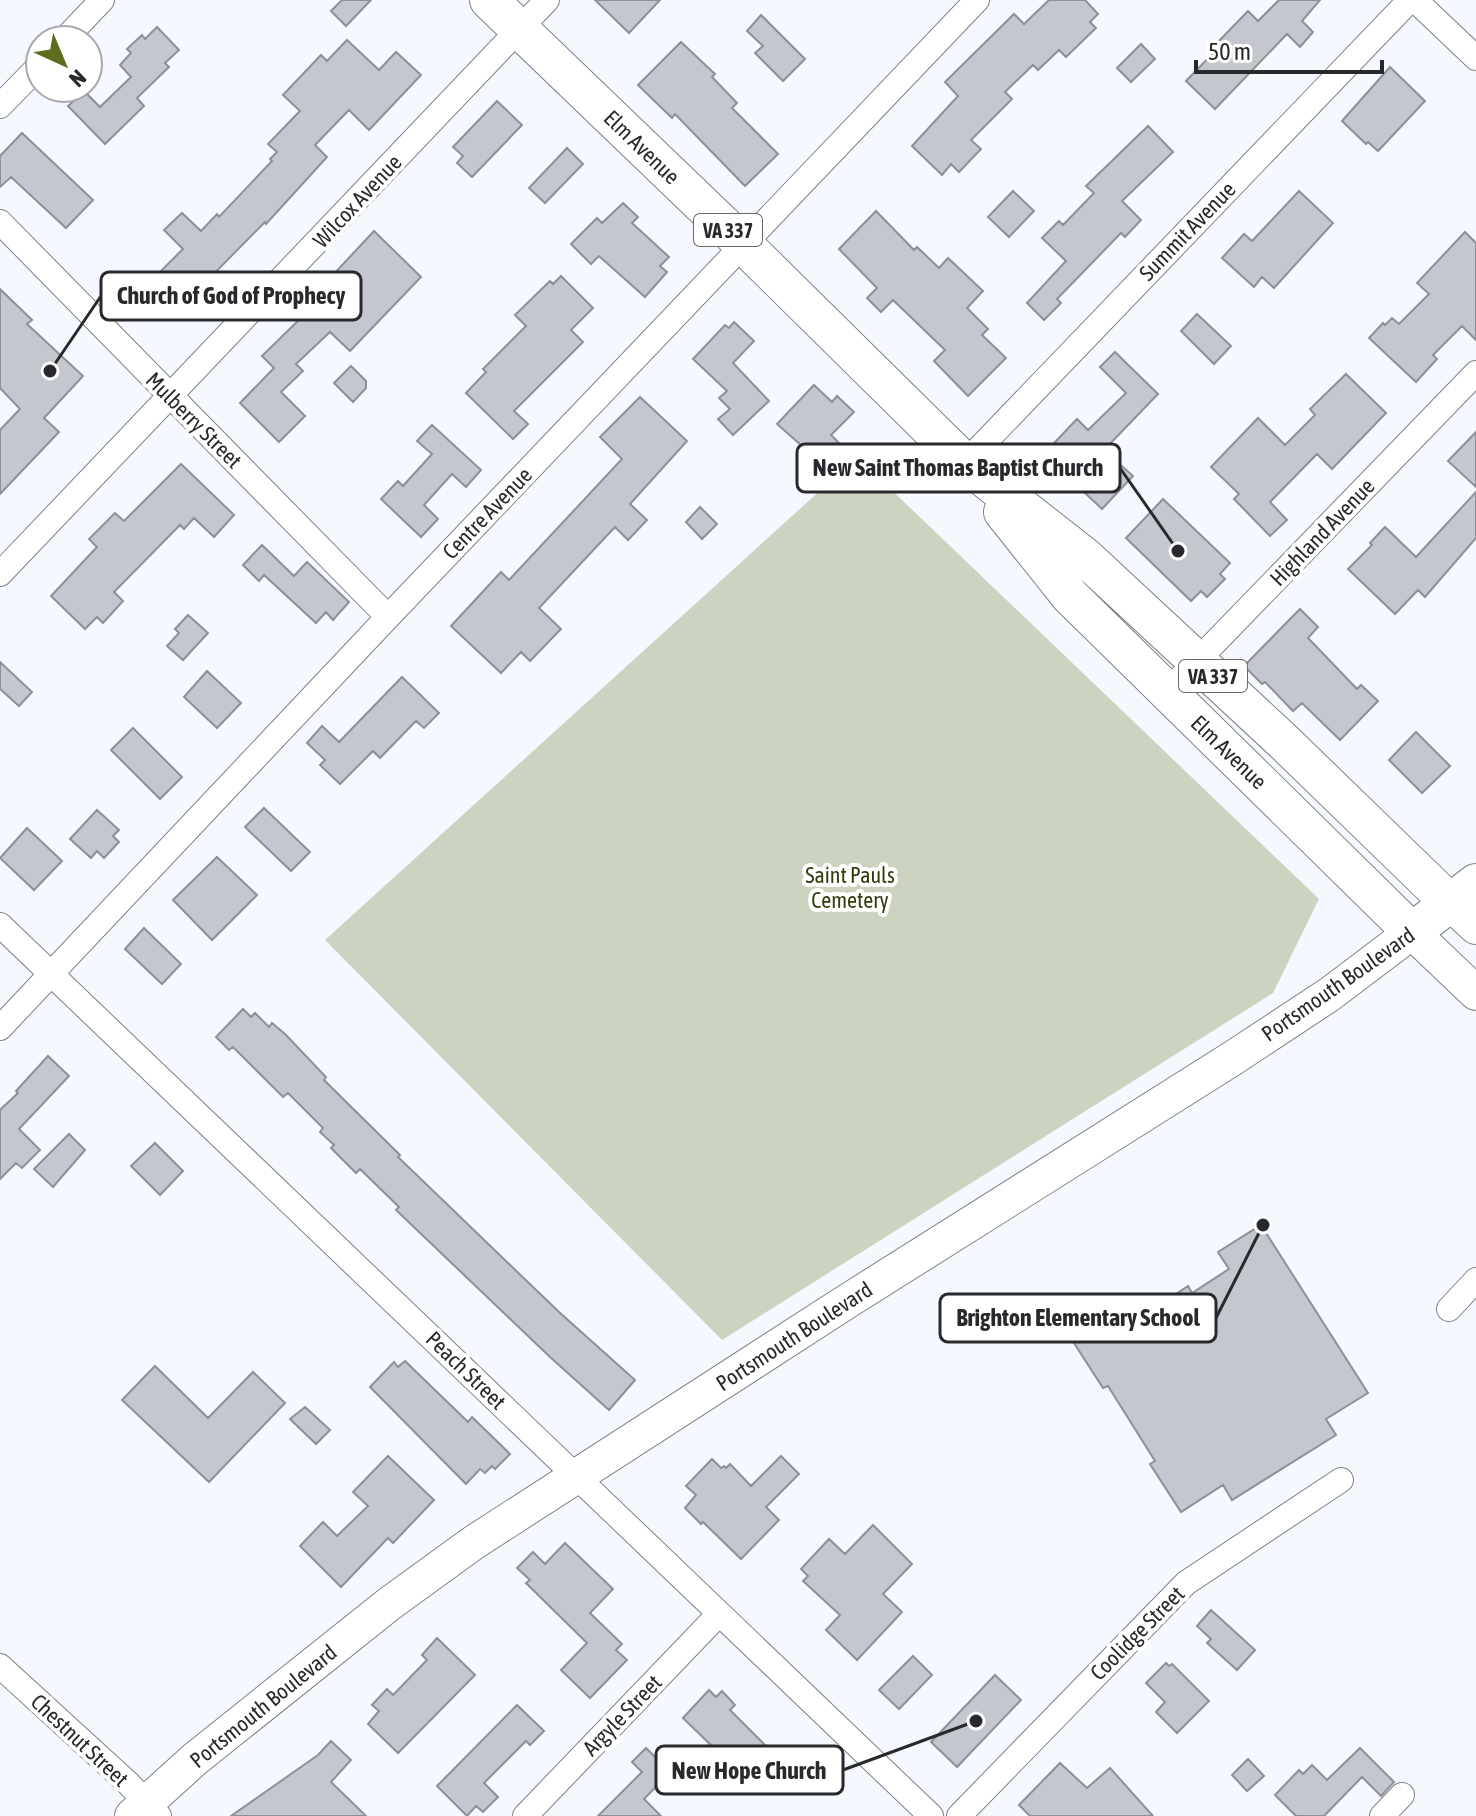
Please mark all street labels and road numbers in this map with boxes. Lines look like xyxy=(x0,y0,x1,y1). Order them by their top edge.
street label: Elm Avenue xyxy=(599,105,685,189)
street label: Wilcox Avenue xyxy=(307,149,407,253)
street label: Summit Avenue xyxy=(1134,176,1240,286)
road number: VA 337 xyxy=(694,214,762,246)
street label: Mulberry Street xyxy=(141,367,247,473)
street label: Centre Avenue xyxy=(437,462,537,564)
street label: Highland Avenue xyxy=(1264,473,1380,591)
road number: VA 337 xyxy=(1179,660,1247,692)
street label: Elm Avenue xyxy=(1186,710,1272,794)
street label: Portsmouth Boulevard xyxy=(1256,921,1420,1047)
street label: Portsmouth Boulevard xyxy=(711,1276,877,1396)
street label: Peach Street xyxy=(421,1326,511,1414)
street label: Coolidge Street xyxy=(1085,1581,1189,1685)
street label: Portsmouth Boulevard xyxy=(185,1639,341,1773)
street label: Argyle Street xyxy=(577,1669,667,1761)
street label: Chestnut Street xyxy=(26,1688,134,1792)

